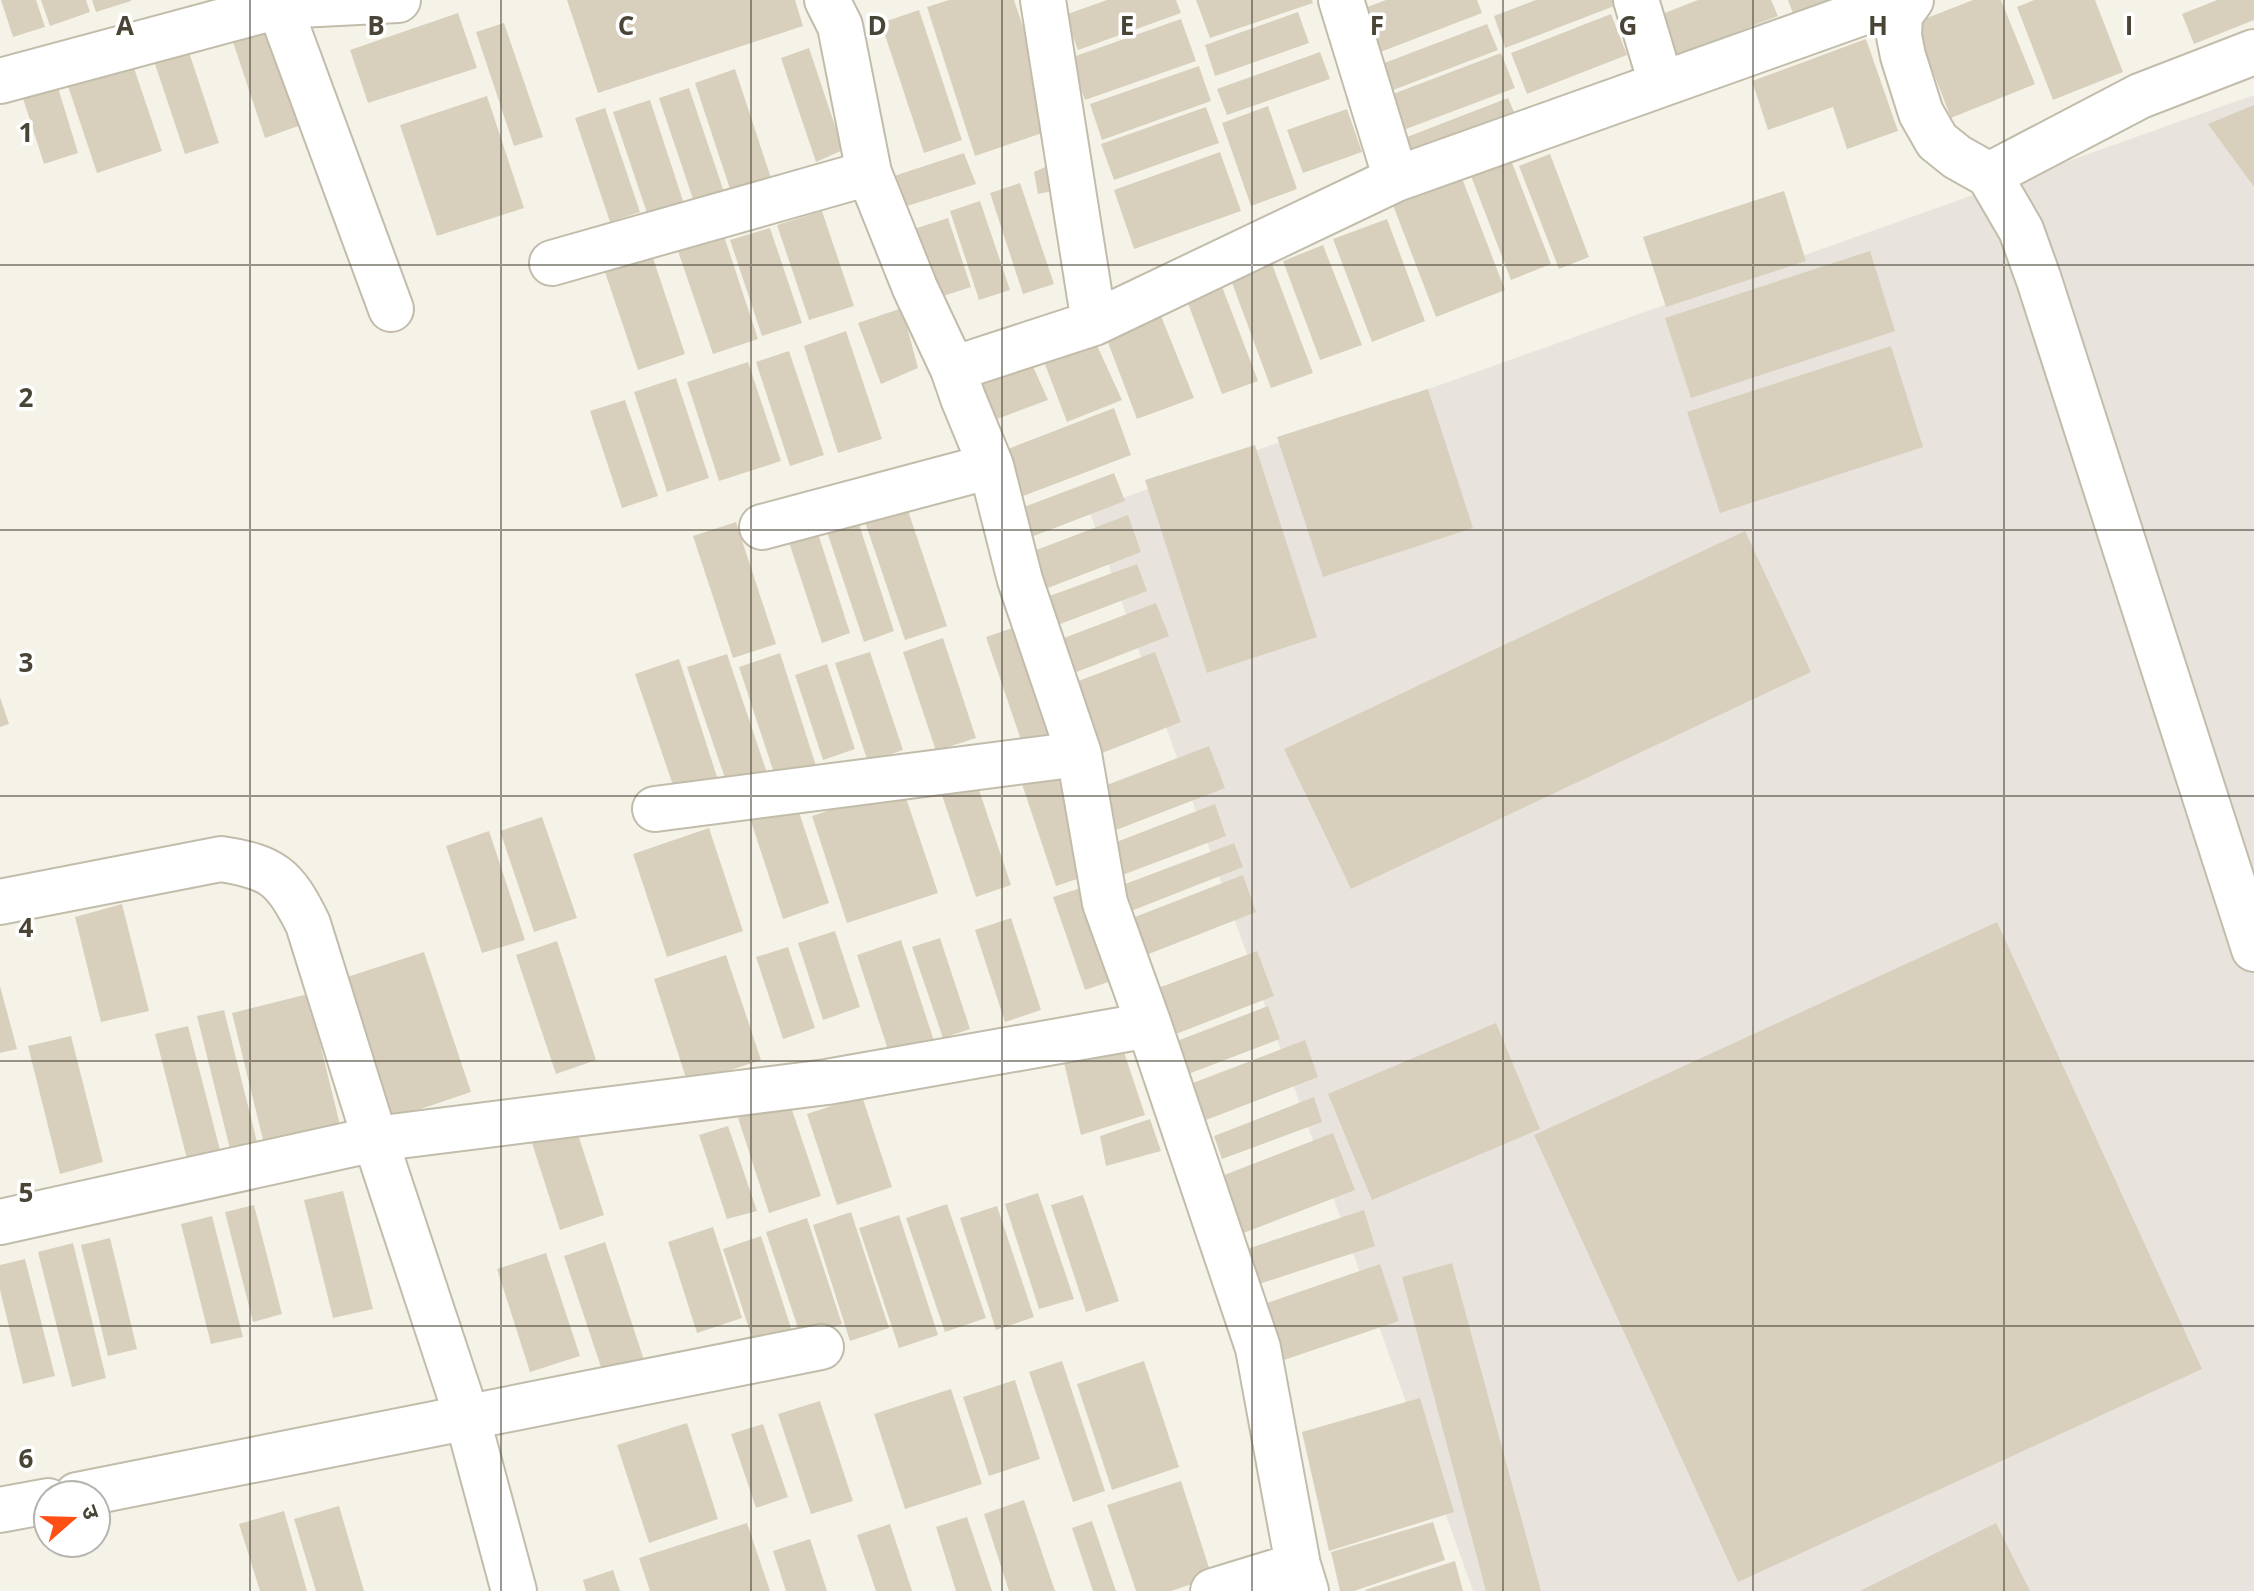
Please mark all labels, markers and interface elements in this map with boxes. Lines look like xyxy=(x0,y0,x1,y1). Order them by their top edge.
text: A xyxy=(116,7,134,43)
text: B xyxy=(367,7,385,43)
text: C xyxy=(618,7,634,43)
text: D xyxy=(867,7,887,43)
text: E xyxy=(1120,7,1134,43)
text: F xyxy=(1370,7,1384,43)
text: G xyxy=(1619,7,1637,43)
text: H xyxy=(1868,7,1888,43)
text: I xyxy=(2125,7,2133,43)
text: 1 xyxy=(19,114,33,150)
text: 2 xyxy=(19,379,34,415)
text: 3 xyxy=(19,644,33,680)
text: 4 xyxy=(19,909,34,945)
text: 5 xyxy=(19,1174,33,1210)
text: 6 xyxy=(19,1440,34,1476)
north arrow xyxy=(32,1479,112,1559)
text: उ xyxy=(75,1501,108,1524)

